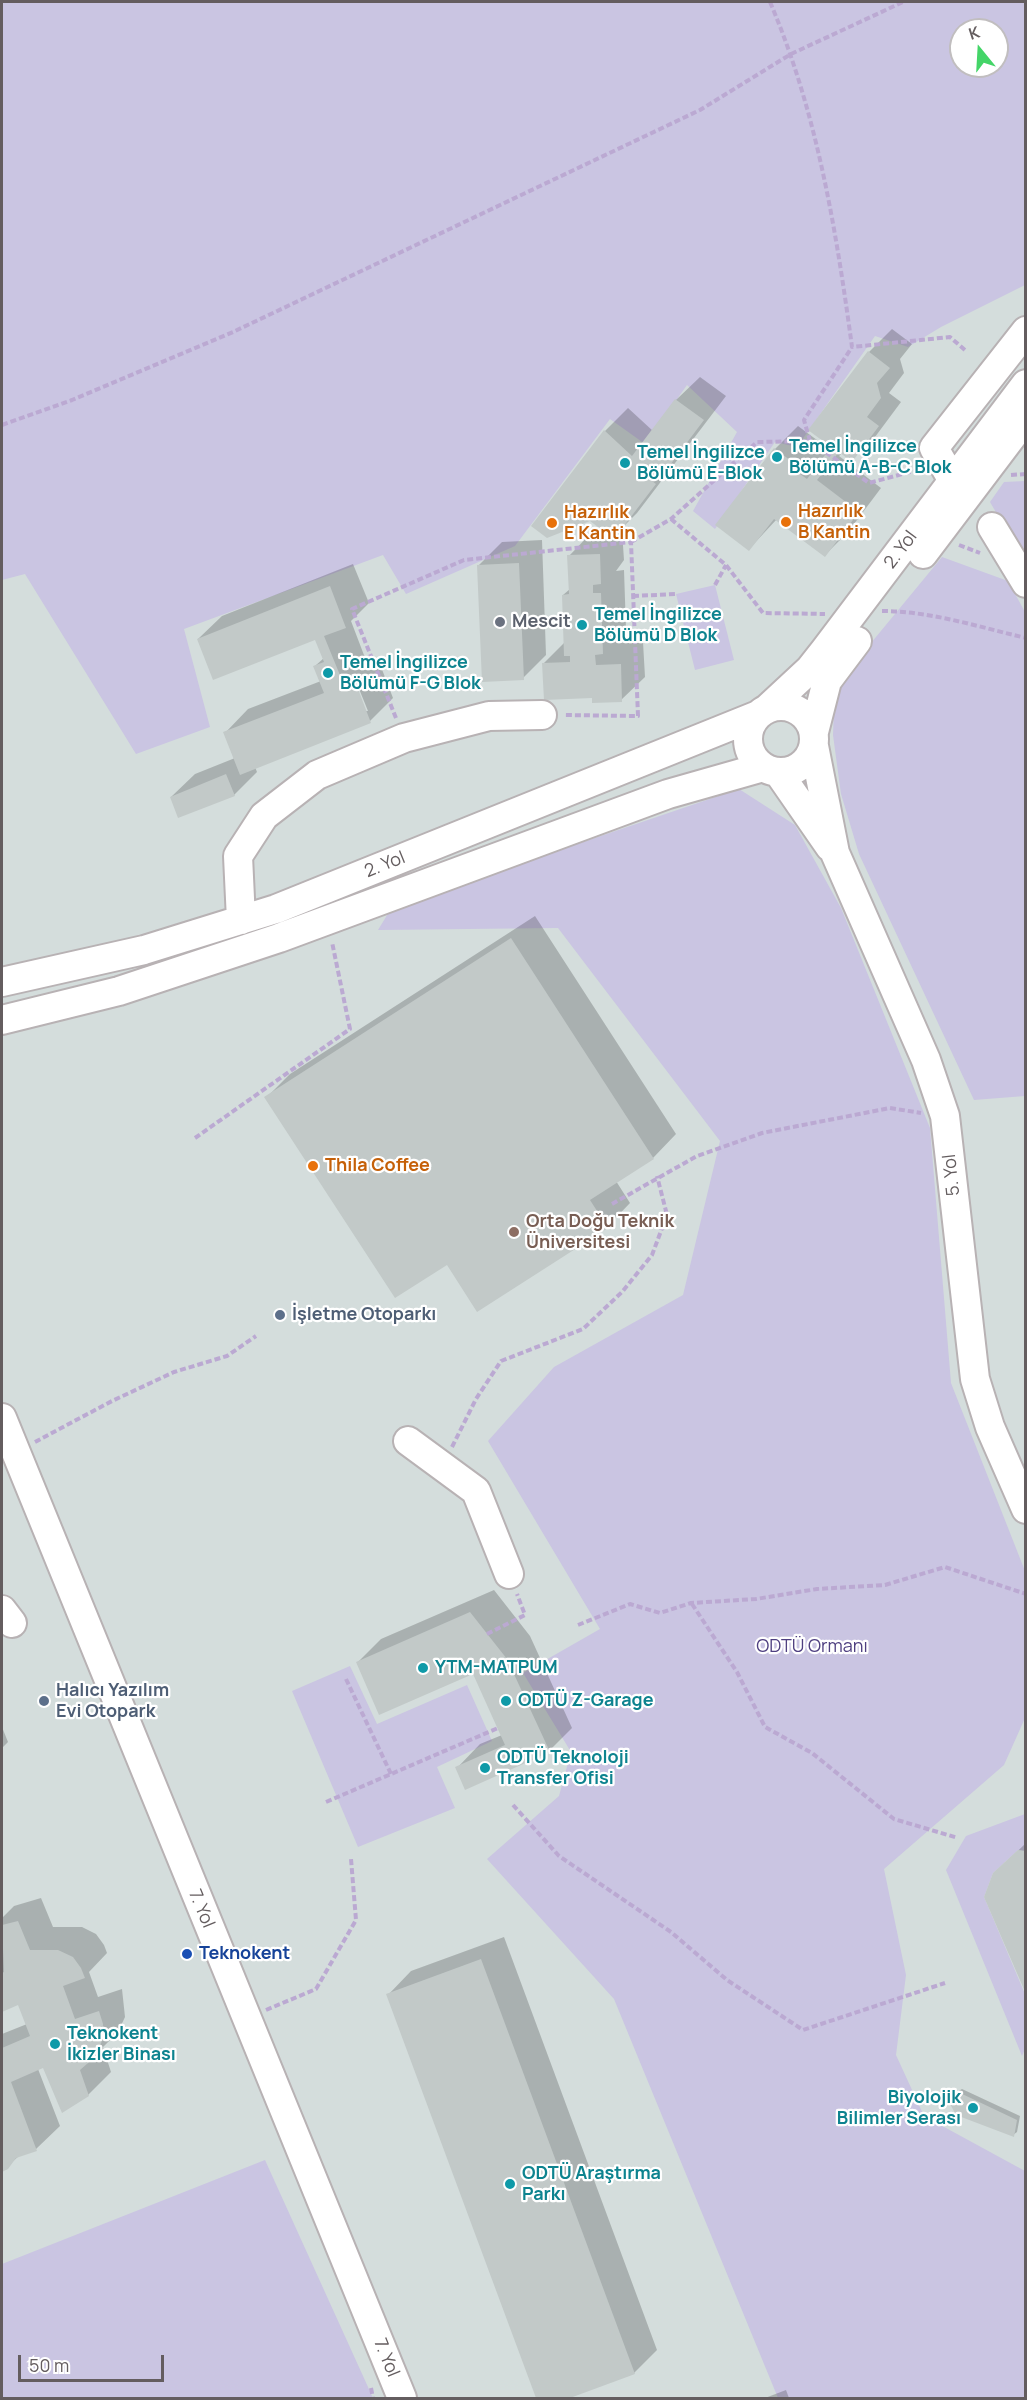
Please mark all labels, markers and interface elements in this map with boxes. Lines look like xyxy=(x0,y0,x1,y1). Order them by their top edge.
north arrow xyxy=(949,18,1009,78)
text: K xyxy=(966,21,982,45)
place label: Temel İngilizce Bölümü A-B-C Blok xyxy=(789,436,951,478)
place label: Temel İngilizce Bölümü E-Blok xyxy=(637,442,765,484)
marker: Temel İngilizce Bölümü A-B-C Blok xyxy=(770,450,784,464)
marker: Temel İngilizce Bölümü E-Blok xyxy=(618,456,632,470)
place label: Hazırlık B Kantin xyxy=(798,501,870,544)
place label: Hazırlık E Kantin xyxy=(564,502,636,544)
marker: Hazırlık B Kantin xyxy=(779,515,793,529)
marker: Hazırlık E Kantin xyxy=(545,516,559,530)
street label: 2. Yol xyxy=(880,527,922,573)
place label: Temel İngilizce Bölümü D Blok xyxy=(594,604,722,646)
place label: Mescit xyxy=(512,611,571,633)
marker: Mescit xyxy=(493,615,507,629)
marker: Temel İngilizce Bölümü D Blok xyxy=(575,618,589,632)
place label: Temel İngilizce Bölümü F-G Blok xyxy=(340,652,481,694)
marker: Temel İngilizce Bölümü F-G Blok xyxy=(321,666,335,680)
street label: 2. Yol xyxy=(362,847,408,883)
street label: 5. Yol xyxy=(939,1153,965,1197)
place label: Thila Coffee xyxy=(325,1155,430,1177)
marker: Thila Coffee xyxy=(306,1159,320,1173)
place label: Orta Doğu Teknik Üniversitesi xyxy=(526,1211,674,1254)
marker: Orta Doğu Teknik Üniversitesi xyxy=(507,1225,521,1239)
place label: İşletme Otoparkı xyxy=(292,1304,436,1326)
marker: İşletme Otoparkı xyxy=(273,1308,287,1322)
park label: ODTÜ Ormanı xyxy=(756,1636,868,1658)
place label: YTM-MATPUM xyxy=(435,1657,558,1679)
marker: YTM-MATPUM xyxy=(416,1661,430,1675)
place label: Halıcı Yazılım Evi Otopark xyxy=(56,1680,169,1722)
place label: ODTÜ Z-Garage xyxy=(518,1690,654,1712)
marker: Halıcı Yazılım Evi Otopark xyxy=(37,1694,51,1708)
marker: ODTÜ Z-Garage xyxy=(499,1694,513,1708)
place label: ODTÜ Teknoloji Transfer Ofisi xyxy=(497,1747,629,1790)
marker: ODTÜ Teknoloji Transfer Ofisi xyxy=(478,1761,492,1775)
street label: 7. Yol xyxy=(183,1887,219,1931)
place label: Teknokent xyxy=(199,1943,290,1965)
marker: Teknokent xyxy=(180,1947,194,1961)
place label: Teknokent İkizler Binası xyxy=(67,2023,176,2066)
marker: Teknokent İkizler Binası xyxy=(48,2037,62,2051)
place label: Biyolojik Bilimler Serası xyxy=(837,2087,961,2130)
marker: Biyolojik Bilimler Serası xyxy=(966,2101,980,2115)
place label: ODTÜ Araştırma Parkı xyxy=(522,2163,661,2206)
marker: ODTÜ Araştırma Parkı xyxy=(503,2177,517,2191)
street label: 7. Yol xyxy=(369,2336,403,2380)
scale bar xyxy=(21,2343,166,2381)
text: 50 m xyxy=(29,2353,69,2377)

